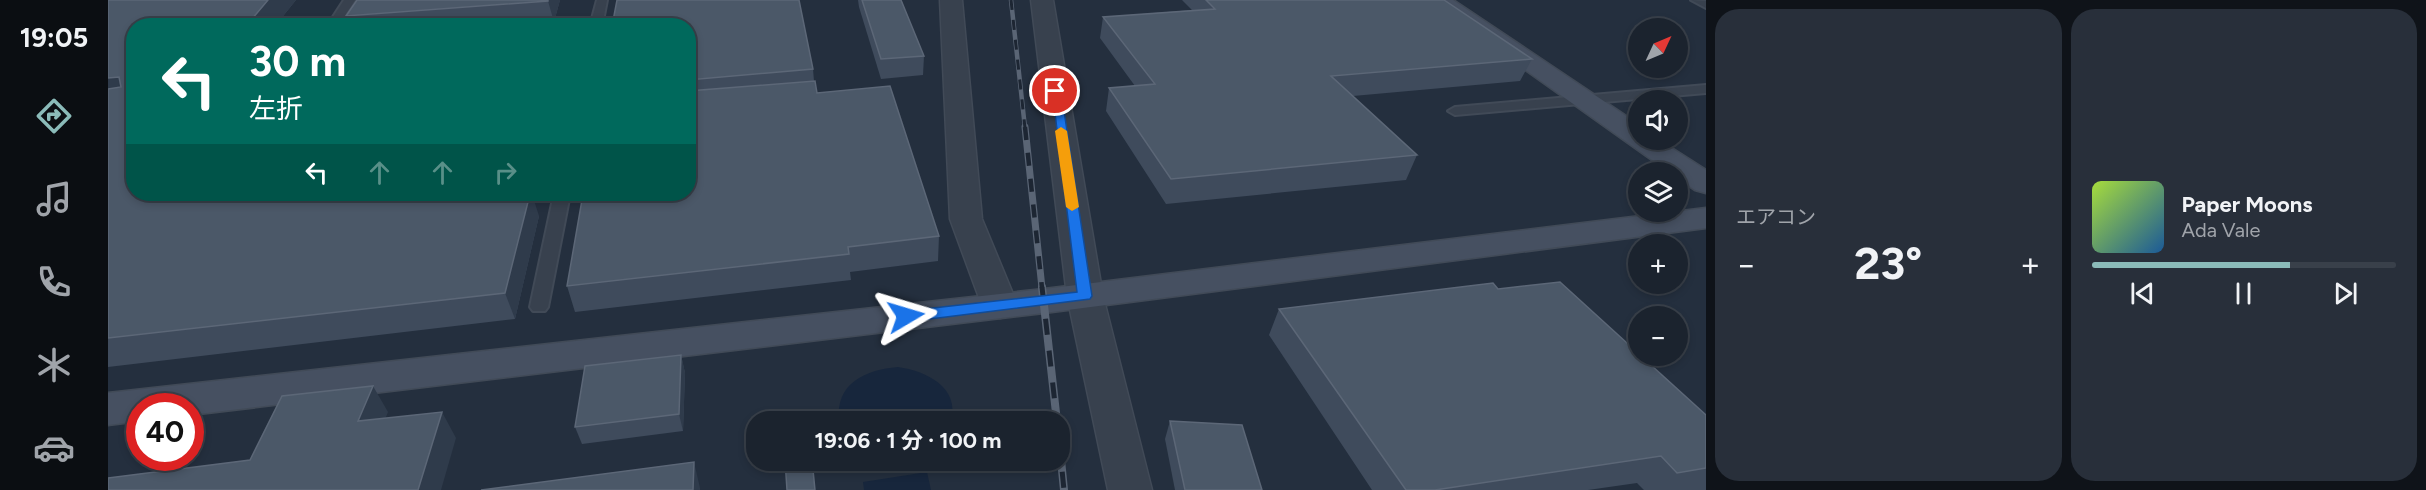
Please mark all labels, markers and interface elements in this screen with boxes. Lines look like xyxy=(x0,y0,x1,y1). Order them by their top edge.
north arrow xyxy=(1628,18,1688,78)
map controls xyxy=(1628,18,1688,366)
text: 19:05 xyxy=(20,21,88,54)
text: 30 m xyxy=(249,36,346,87)
icon: left xyxy=(150,42,228,120)
pin xyxy=(1029,65,1080,116)
icon: arrive xyxy=(1038,74,1071,107)
button: sound xyxy=(1628,90,1688,150)
text: 左折 xyxy=(249,92,303,125)
icon: directions xyxy=(33,95,75,137)
icon: left xyxy=(300,156,333,189)
icon: ahead xyxy=(363,156,396,189)
icon: ahead xyxy=(426,156,459,189)
icon: right xyxy=(489,156,522,189)
button: layers xyxy=(1628,162,1688,222)
icon: music xyxy=(33,178,75,220)
text: Paper Moons xyxy=(2182,191,2312,218)
text: エアコン xyxy=(1736,205,1816,229)
text: Ada Vale xyxy=(2182,218,2260,242)
button: + xyxy=(1628,234,1688,294)
text: 23° xyxy=(1854,236,1922,290)
text: − xyxy=(1736,245,1757,284)
text: + xyxy=(2020,245,2041,284)
icon: phone xyxy=(33,261,75,303)
icon: previous xyxy=(2126,277,2159,310)
icon: pause xyxy=(2227,277,2260,310)
icon: next xyxy=(2329,277,2362,310)
position arrow xyxy=(874,284,938,348)
button: − xyxy=(1628,306,1688,366)
icon: climate xyxy=(33,344,75,386)
speed limit sign: 40 xyxy=(126,393,204,471)
icon: car xyxy=(33,427,75,469)
text: 19:06 · 1 分 · 100 m xyxy=(815,427,1001,454)

